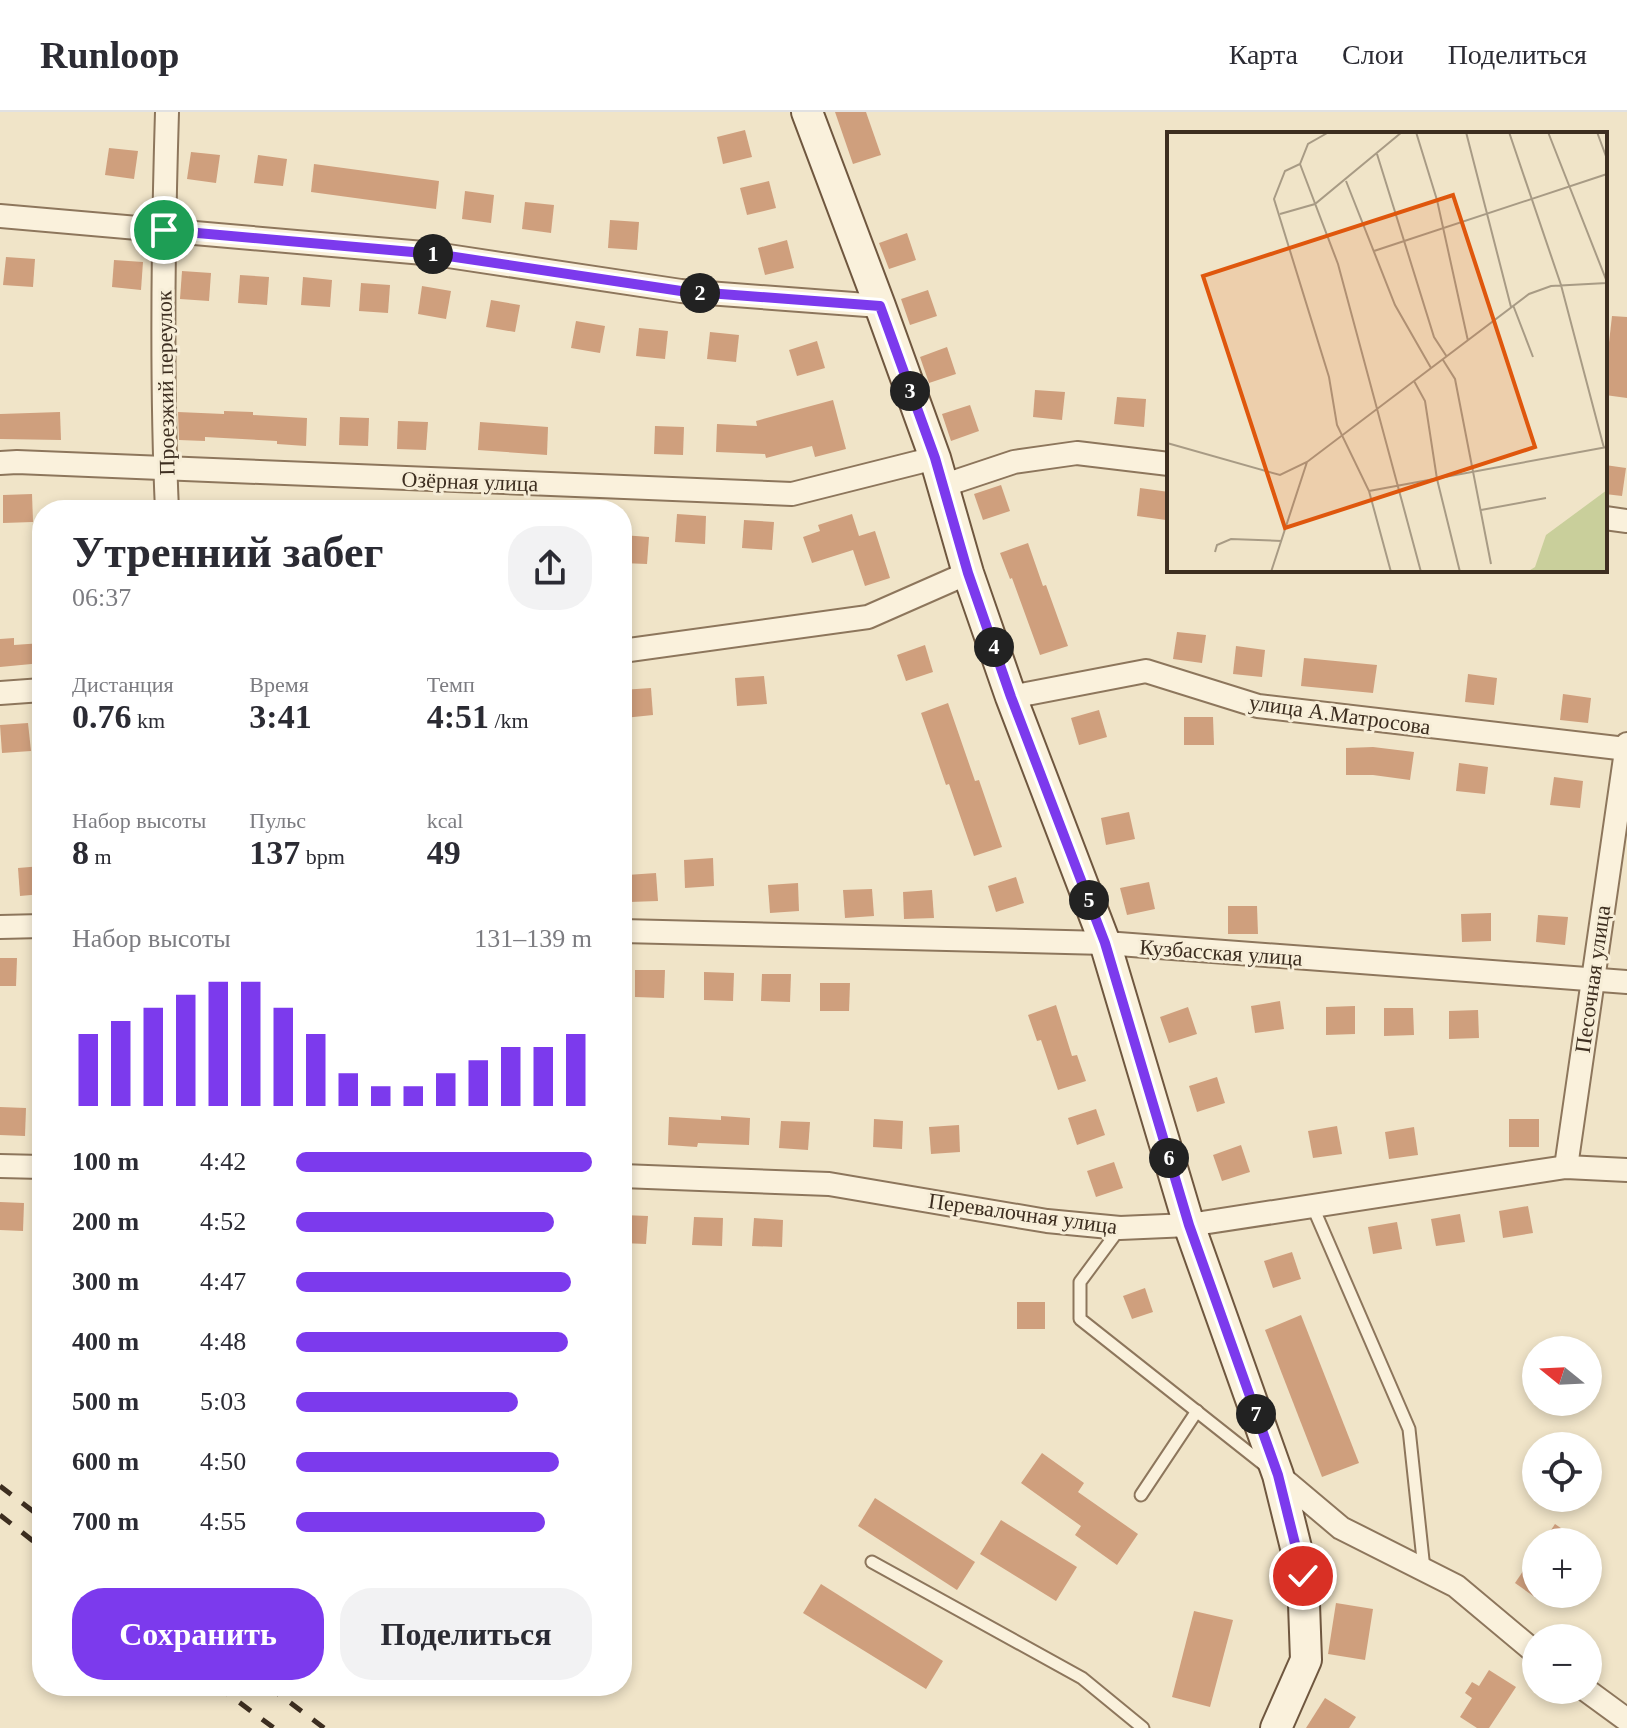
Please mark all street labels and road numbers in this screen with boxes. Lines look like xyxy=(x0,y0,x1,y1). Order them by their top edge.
street label: Проезжий переулок xyxy=(151,290,180,476)
street label: Озёрная улица xyxy=(401,467,539,496)
street label: улица А.Матросова xyxy=(1248,689,1433,740)
street label: Песочная улица xyxy=(1570,903,1615,1055)
street label: Кузбасская улица xyxy=(1139,934,1303,971)
street label: Перевалочная улица xyxy=(927,1188,1119,1239)

